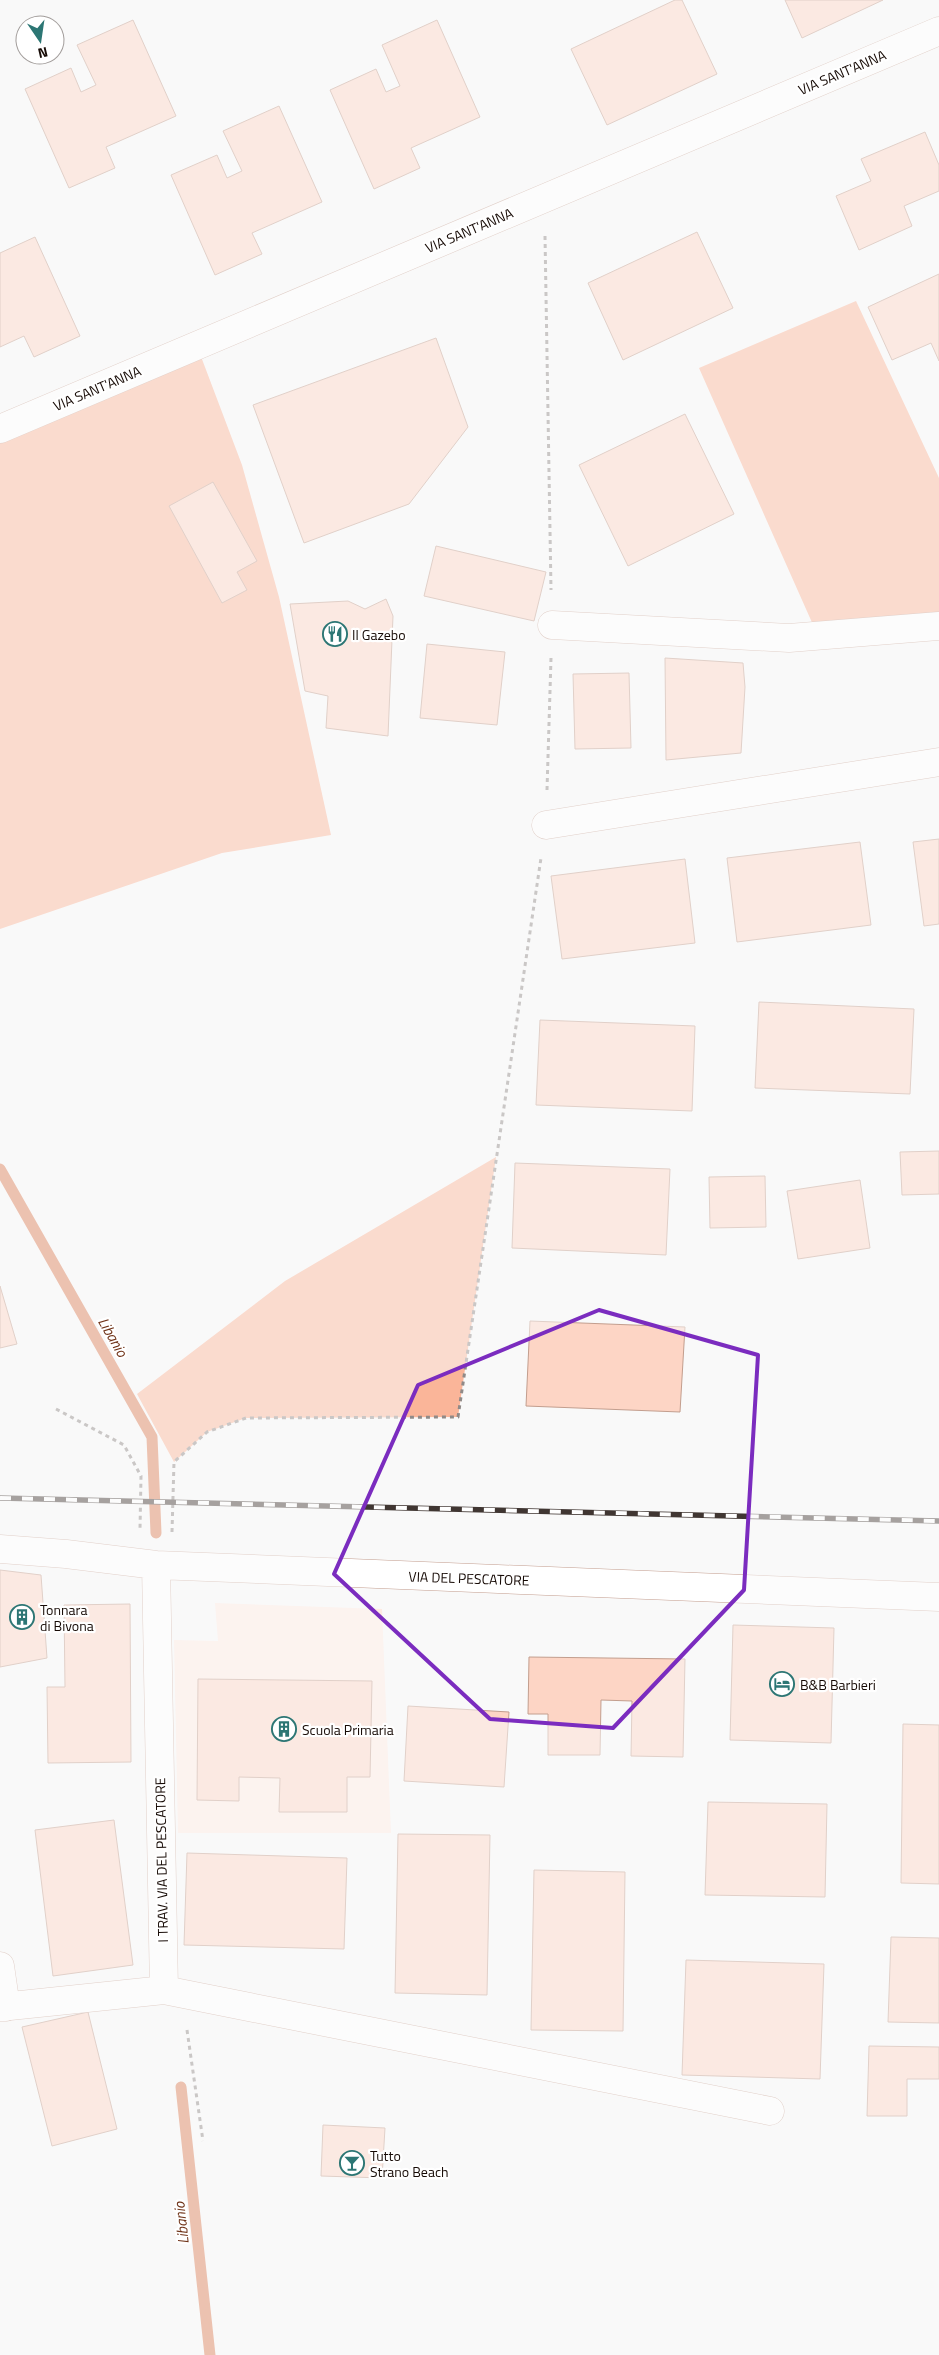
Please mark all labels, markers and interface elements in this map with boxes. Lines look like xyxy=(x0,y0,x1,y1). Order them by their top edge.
north arrow xyxy=(15,15,65,65)
text: N xyxy=(36,42,50,64)
street label: VIA SANT'ANNA xyxy=(795,44,890,100)
street label: VIA SANT'ANNA xyxy=(422,202,517,258)
street label: VIA SANT'ANNA xyxy=(50,360,145,416)
restaurant icon: Il Gazebo xyxy=(322,621,348,647)
place label: Il Gazebo xyxy=(352,624,406,645)
water label: Libanio xyxy=(92,1313,134,1362)
street label: VIA DEL PESCATORE xyxy=(408,1565,530,1591)
place label: Tonnara di Bivona xyxy=(40,1599,94,1636)
building icon: Tonnara di Bivona xyxy=(9,1604,35,1630)
hotel icon: B&B Barbieri xyxy=(769,1671,795,1697)
place label: B&B Barbieri xyxy=(800,1674,876,1695)
building icon: Scuola Primaria xyxy=(271,1716,297,1742)
place label: Scuola Primaria xyxy=(302,1719,394,1740)
street label: I TRAV. VIA DEL PESCATORE xyxy=(149,1777,173,1943)
place label: Tutto Strano Beach xyxy=(370,2145,449,2182)
bar icon: Tutto Strano Beach xyxy=(339,2150,365,2176)
water label: Libanio xyxy=(167,2200,195,2245)

